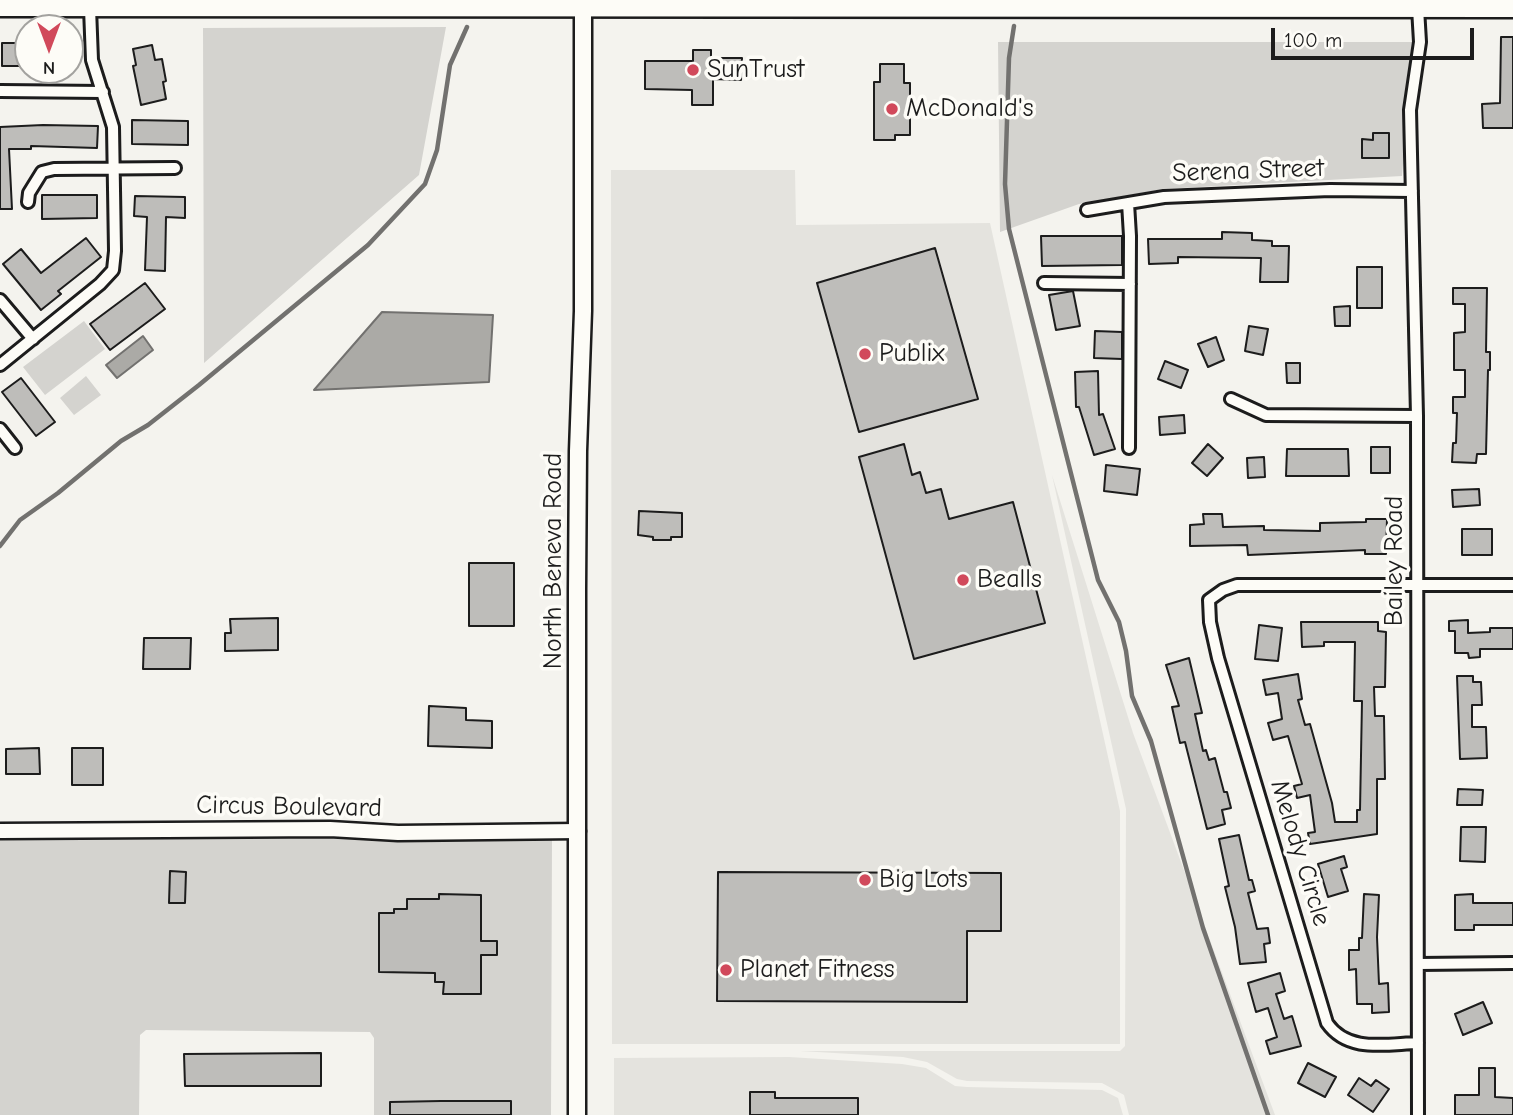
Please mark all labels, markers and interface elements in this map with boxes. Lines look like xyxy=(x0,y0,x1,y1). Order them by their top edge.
north arrow xyxy=(14,14,84,84)
scale bar xyxy=(1275,14,1478,58)
text: 100 m xyxy=(1284,28,1342,52)
place label: SunTrust xyxy=(707,54,804,86)
text: N xyxy=(43,57,55,79)
marker: SunTrust xyxy=(685,62,701,78)
place label: McDonald's xyxy=(906,93,1034,125)
marker: McDonald's xyxy=(884,101,900,117)
street label: Serena Street xyxy=(1172,153,1324,189)
place label: Publix xyxy=(879,338,945,370)
marker: Publix xyxy=(857,346,873,362)
street label: North Beneva Road xyxy=(538,453,570,669)
street label: Bailey Road xyxy=(1379,496,1411,626)
place label: Bealls xyxy=(977,564,1042,596)
marker: Bealls xyxy=(955,572,971,588)
street label: Melody Circle xyxy=(1263,776,1337,930)
street label: Circus Boulevard xyxy=(196,790,382,824)
place label: Big Lots xyxy=(879,864,968,896)
marker: Big Lots xyxy=(857,872,873,888)
place label: Planet Fitness xyxy=(740,954,895,986)
marker: Planet Fitness xyxy=(718,962,734,978)

